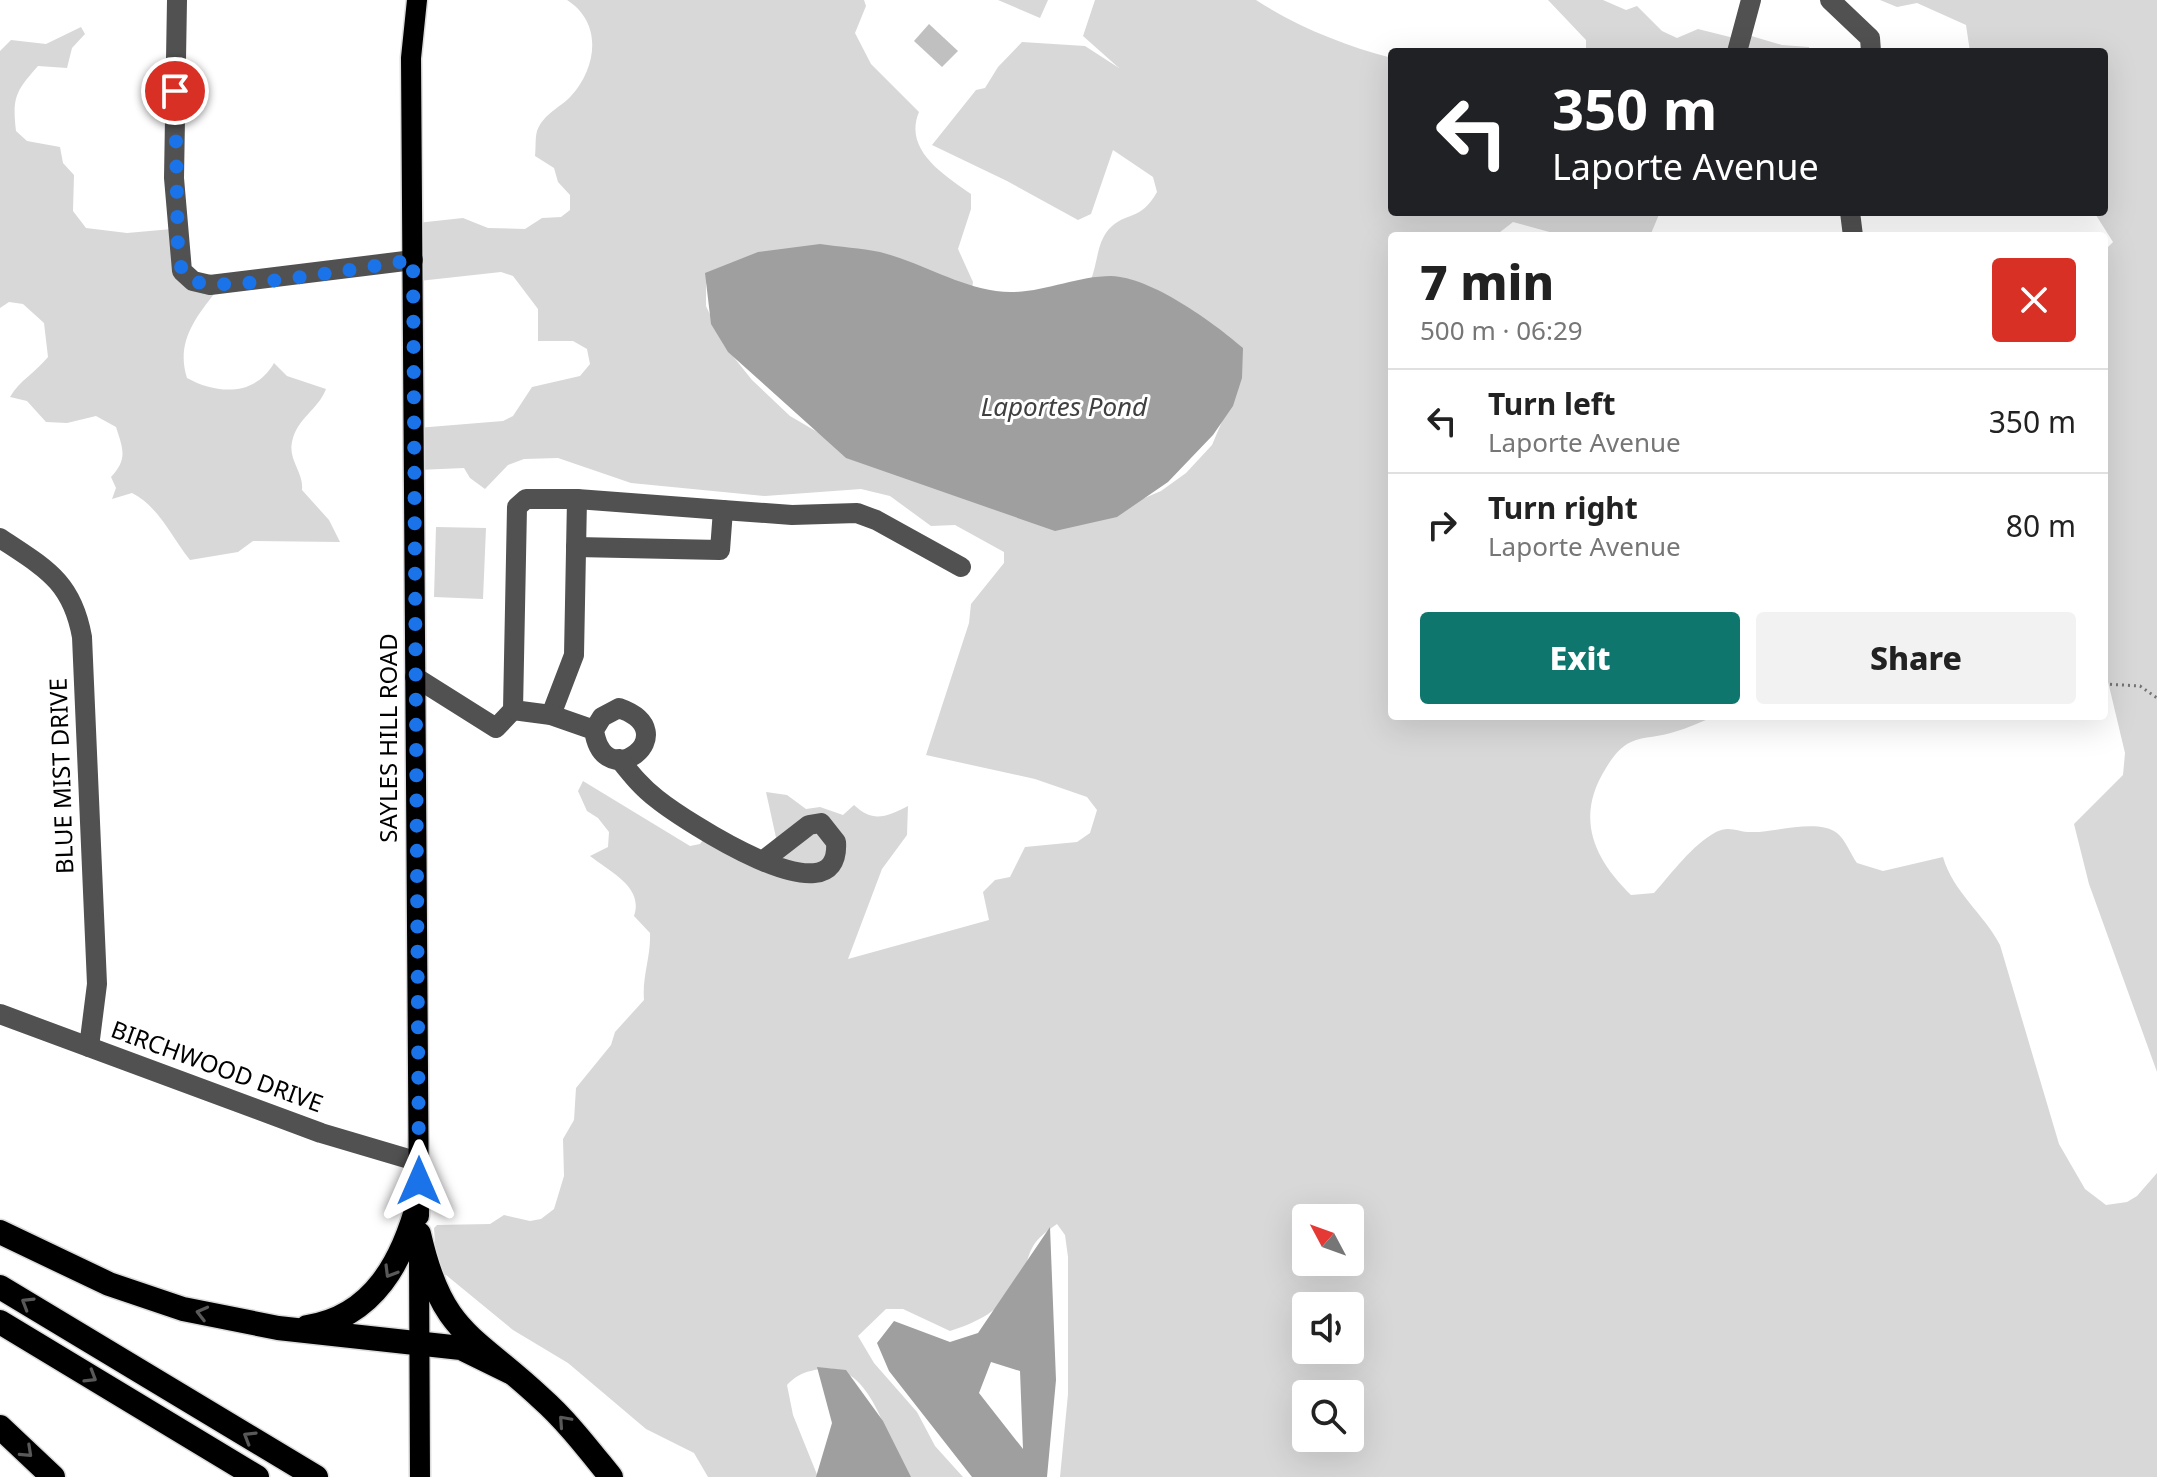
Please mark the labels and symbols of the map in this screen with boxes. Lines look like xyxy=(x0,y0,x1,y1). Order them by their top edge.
pin xyxy=(141,57,209,125)
water label: Laportes Pond xyxy=(981,388,1148,424)
street label: SAYLES HILL ROAD xyxy=(371,633,404,843)
street label: BLUE MIST DRIVE xyxy=(41,678,80,875)
street label: BIRCHWOOD DRIVE xyxy=(107,1012,328,1119)
position arrow xyxy=(377,1139,461,1223)
north arrow xyxy=(1292,1204,1364,1276)
one-way arrow xyxy=(384,1263,400,1278)
one-way arrow xyxy=(21,1297,36,1313)
one-way arrow xyxy=(195,1306,209,1323)
one-way arrow xyxy=(82,1367,97,1383)
one-way arrow xyxy=(559,1416,574,1431)
one-way arrow xyxy=(243,1431,258,1447)
one-way arrow xyxy=(18,1442,32,1457)

